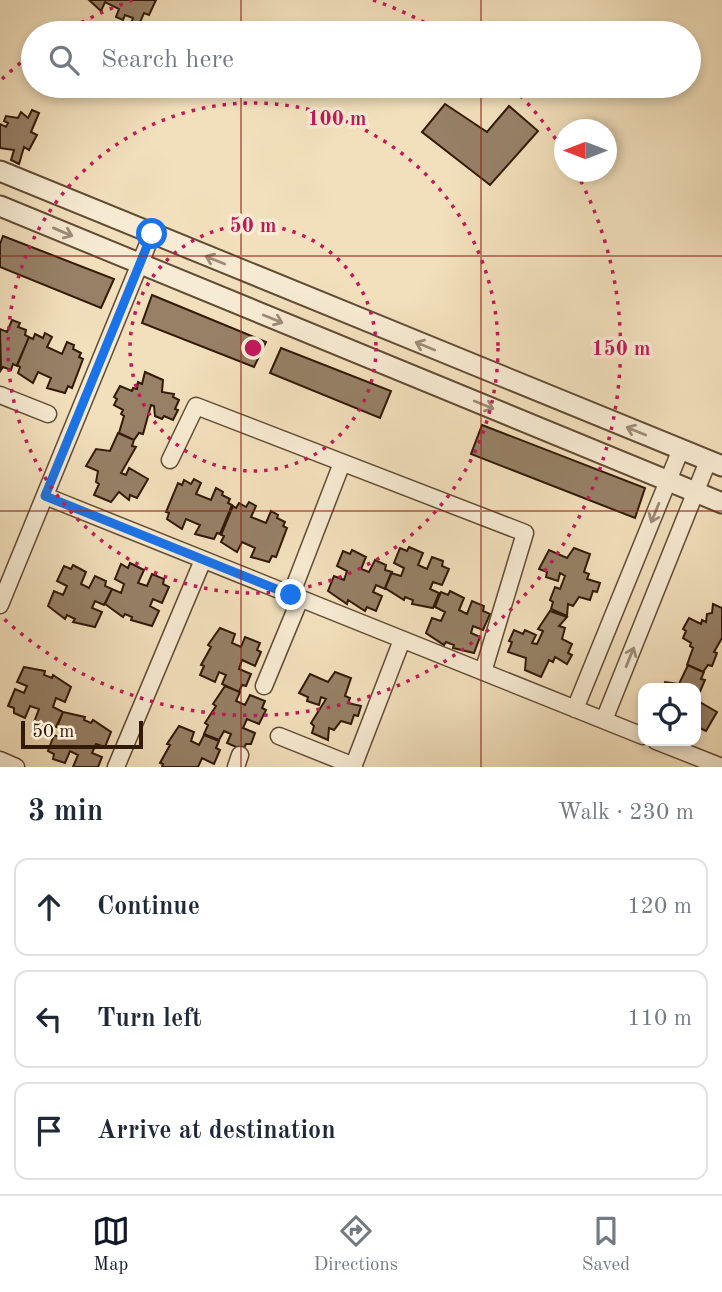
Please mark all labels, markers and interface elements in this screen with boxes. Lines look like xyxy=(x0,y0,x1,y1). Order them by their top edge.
search box xyxy=(21,21,701,98)
icon: search xyxy=(45,41,83,79)
text: Search here xyxy=(101,47,234,73)
text: 100 m xyxy=(307,109,367,130)
north arrow xyxy=(554,119,617,182)
text: 50 m xyxy=(229,216,277,237)
route start xyxy=(136,218,167,249)
one-way arrow xyxy=(52,226,73,239)
one-way arrow xyxy=(204,252,226,265)
one-way arrow xyxy=(262,313,284,326)
centre of rings xyxy=(241,336,265,360)
one-way arrow xyxy=(415,338,437,351)
text: 150 m xyxy=(591,339,651,360)
one-way arrow xyxy=(472,399,494,412)
one-way arrow xyxy=(626,424,647,437)
one-way arrow xyxy=(648,501,661,523)
route end xyxy=(275,579,306,610)
one-way arrow xyxy=(624,647,637,668)
map controls xyxy=(638,683,701,746)
button: locate xyxy=(638,683,701,746)
scale bar xyxy=(21,718,144,750)
text: 50 m xyxy=(32,723,74,742)
text: 3 min xyxy=(28,797,103,827)
text: Walk · 230 m xyxy=(558,801,694,824)
icon: ahead xyxy=(30,888,68,926)
text: Continue xyxy=(97,894,200,920)
text: 120 m xyxy=(627,895,692,918)
icon: left xyxy=(30,1000,68,1038)
text: Turn left xyxy=(97,1006,202,1032)
text: 110 m xyxy=(627,1007,692,1030)
icon: arrive xyxy=(30,1112,68,1150)
text: Arrive at destination xyxy=(97,1118,336,1144)
tab: Map xyxy=(92,1212,130,1277)
tab: Directions xyxy=(314,1212,398,1277)
tab: Saved xyxy=(582,1212,630,1277)

